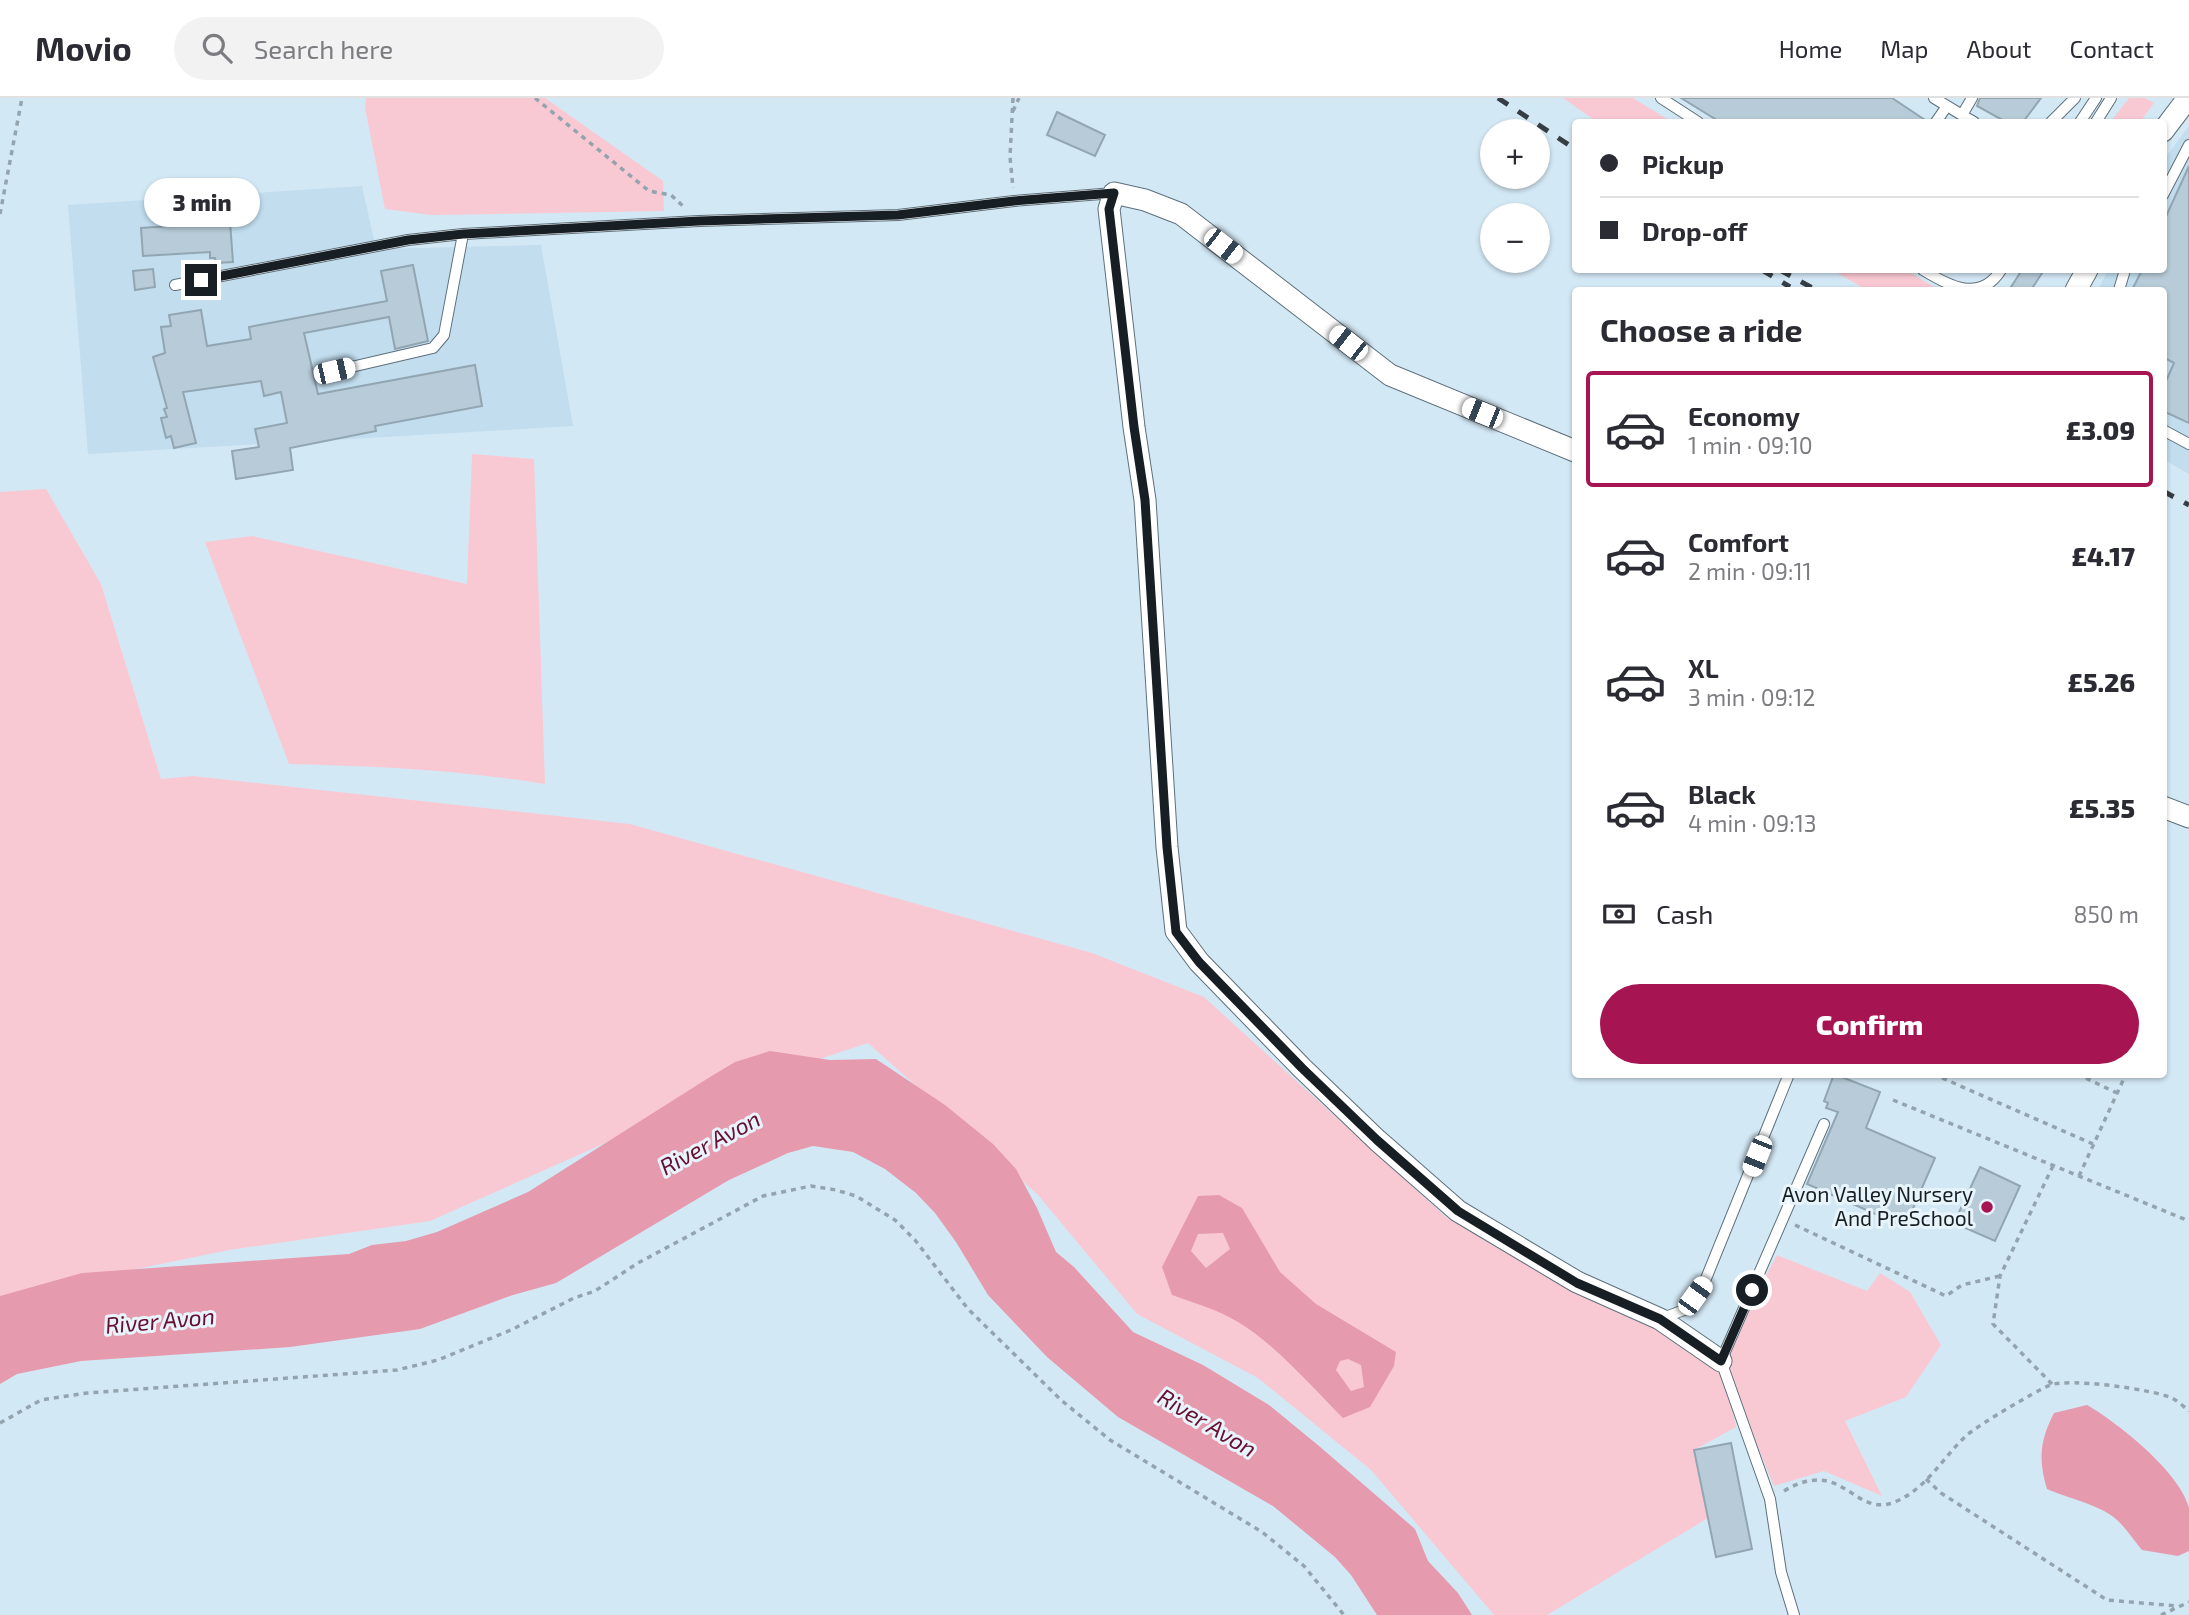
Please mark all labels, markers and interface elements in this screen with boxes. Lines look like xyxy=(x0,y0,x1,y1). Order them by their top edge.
search box xyxy=(174,17,664,80)
text: Movio xyxy=(35,28,132,68)
icon: search xyxy=(198,29,236,67)
text: Search here xyxy=(254,33,393,64)
text: Home xyxy=(1779,34,1842,63)
text: Map xyxy=(1880,34,1928,63)
text: About xyxy=(1966,34,2032,63)
text: Contact xyxy=(2070,34,2154,63)
map controls xyxy=(1480,119,1550,273)
button: + xyxy=(1480,119,1550,189)
text: Pickup xyxy=(1642,148,1724,179)
callout: 3 min xyxy=(143,178,259,228)
text: 3 min xyxy=(172,188,232,216)
button: − xyxy=(1480,203,1550,273)
text: Drop-off xyxy=(1642,215,1747,246)
car xyxy=(1200,225,1247,267)
route end xyxy=(185,264,217,296)
text: Choose a ride xyxy=(1600,310,1803,348)
car xyxy=(1325,322,1372,364)
car xyxy=(312,356,357,386)
car xyxy=(1459,395,1506,431)
icon: car xyxy=(1604,398,1667,461)
text: Economy xyxy=(1688,400,1800,431)
text: £3.09 xyxy=(2066,414,2135,445)
text: 1 min · 09:10 xyxy=(1688,431,1813,459)
icon: car xyxy=(1604,524,1667,587)
text: Comfort xyxy=(1688,526,1789,557)
text: £4.17 xyxy=(2072,540,2135,571)
text: 2 min · 09:11 xyxy=(1688,557,1812,585)
icon: car xyxy=(1604,650,1667,713)
text: XL xyxy=(1688,652,1719,683)
text: £5.26 xyxy=(2067,666,2135,697)
text: 3 min · 09:12 xyxy=(1688,683,1815,711)
icon: car xyxy=(1604,776,1667,839)
text: Black xyxy=(1688,778,1756,809)
text: £5.35 xyxy=(2069,792,2135,823)
text: 4 min · 09:13 xyxy=(1688,809,1817,837)
icon: cash xyxy=(1600,895,1638,933)
text: Cash xyxy=(1656,898,1713,929)
text: 850 m xyxy=(2074,900,2139,928)
button: Confirm xyxy=(1600,984,2139,1064)
water label: River Avon xyxy=(654,1104,765,1180)
car xyxy=(1740,1133,1775,1179)
place label: Avon Valley Nursery And PreSchool xyxy=(1782,1181,1974,1230)
marker: Avon Valley Nursery And PreSchool xyxy=(1979,1199,1995,1215)
car xyxy=(1675,1273,1716,1319)
route start xyxy=(1736,1274,1768,1306)
water label: River Avon xyxy=(104,1301,216,1339)
water label: River Avon xyxy=(1153,1382,1262,1462)

